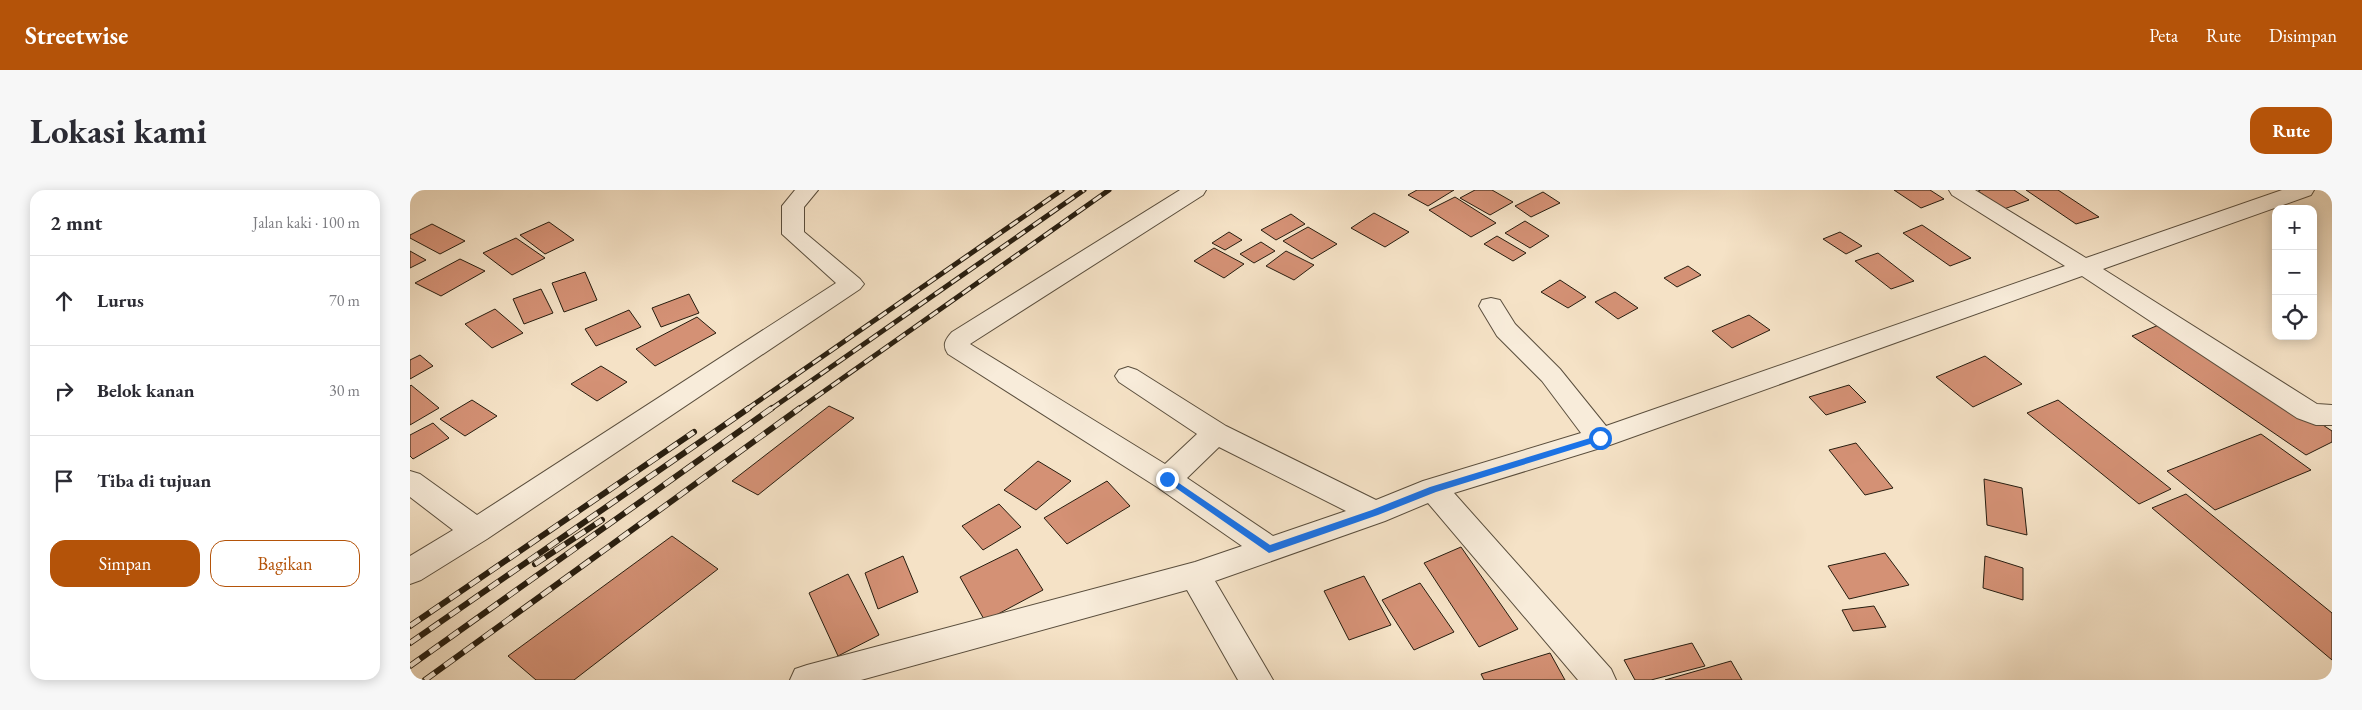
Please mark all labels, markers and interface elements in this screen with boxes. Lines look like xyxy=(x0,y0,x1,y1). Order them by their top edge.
text: Streetwise xyxy=(25,20,128,51)
text: Peta xyxy=(2149,24,2178,47)
text: Rute xyxy=(2206,24,2241,47)
text: Disimpan xyxy=(2269,24,2337,47)
button: Rute xyxy=(2250,107,2332,154)
text: Lokasi kami xyxy=(30,108,207,153)
map controls xyxy=(2272,205,2317,340)
button: + xyxy=(2272,205,2317,250)
text: 2 mnt xyxy=(50,209,102,236)
text: Jalan kaki · 100 m xyxy=(253,212,360,233)
button: − xyxy=(2272,250,2317,295)
icon: ahead xyxy=(50,287,78,315)
text: Lurus xyxy=(97,288,144,313)
text: 70 m xyxy=(329,290,360,311)
button: locate xyxy=(2272,295,2317,340)
icon: right xyxy=(50,377,78,405)
text: Belok kanan xyxy=(97,378,195,403)
text: 30 m xyxy=(329,380,360,401)
route start xyxy=(1589,427,1612,450)
icon: arrive xyxy=(50,467,78,495)
text: Tiba di tujuan xyxy=(97,468,211,493)
route end xyxy=(1156,468,1179,491)
button: Simpan xyxy=(50,540,200,587)
button: Bagikan xyxy=(210,540,360,587)

